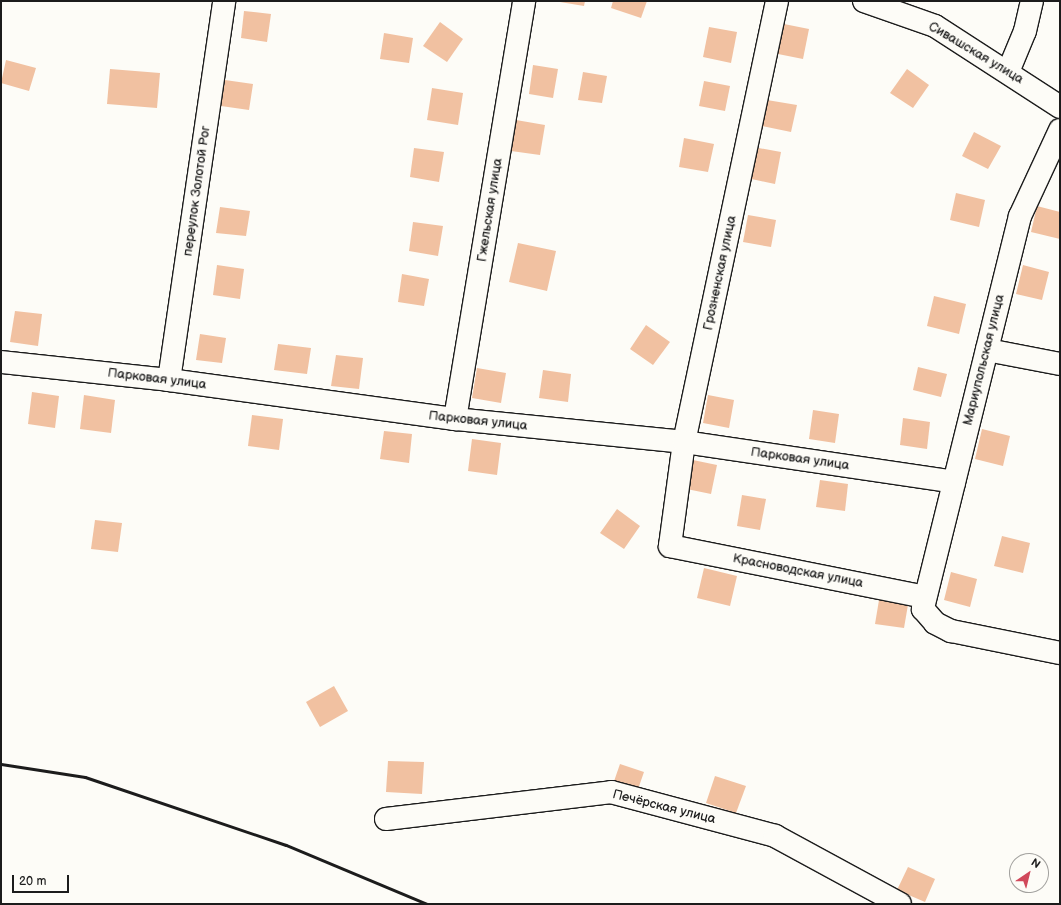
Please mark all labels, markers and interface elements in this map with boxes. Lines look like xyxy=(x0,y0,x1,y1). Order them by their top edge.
street label: Сивашская улица xyxy=(926,18,1026,88)
street label: переулок Золотой Рог xyxy=(180,125,214,257)
street label: Гжельская улица xyxy=(474,157,506,263)
street label: Грозненская улица xyxy=(700,214,740,332)
street label: Мариупольская улица xyxy=(960,293,1008,427)
street label: Парковая улица xyxy=(107,365,207,393)
street label: Парковая улица xyxy=(428,408,528,434)
street label: Парковая улица xyxy=(750,444,850,474)
street label: Красноводская улица xyxy=(731,551,865,591)
street label: Печёрская улица xyxy=(611,787,717,827)
north arrow xyxy=(1009,853,1049,893)
text: N xyxy=(1028,856,1043,871)
scale bar xyxy=(14,867,71,893)
text: 20 m xyxy=(19,874,46,889)

